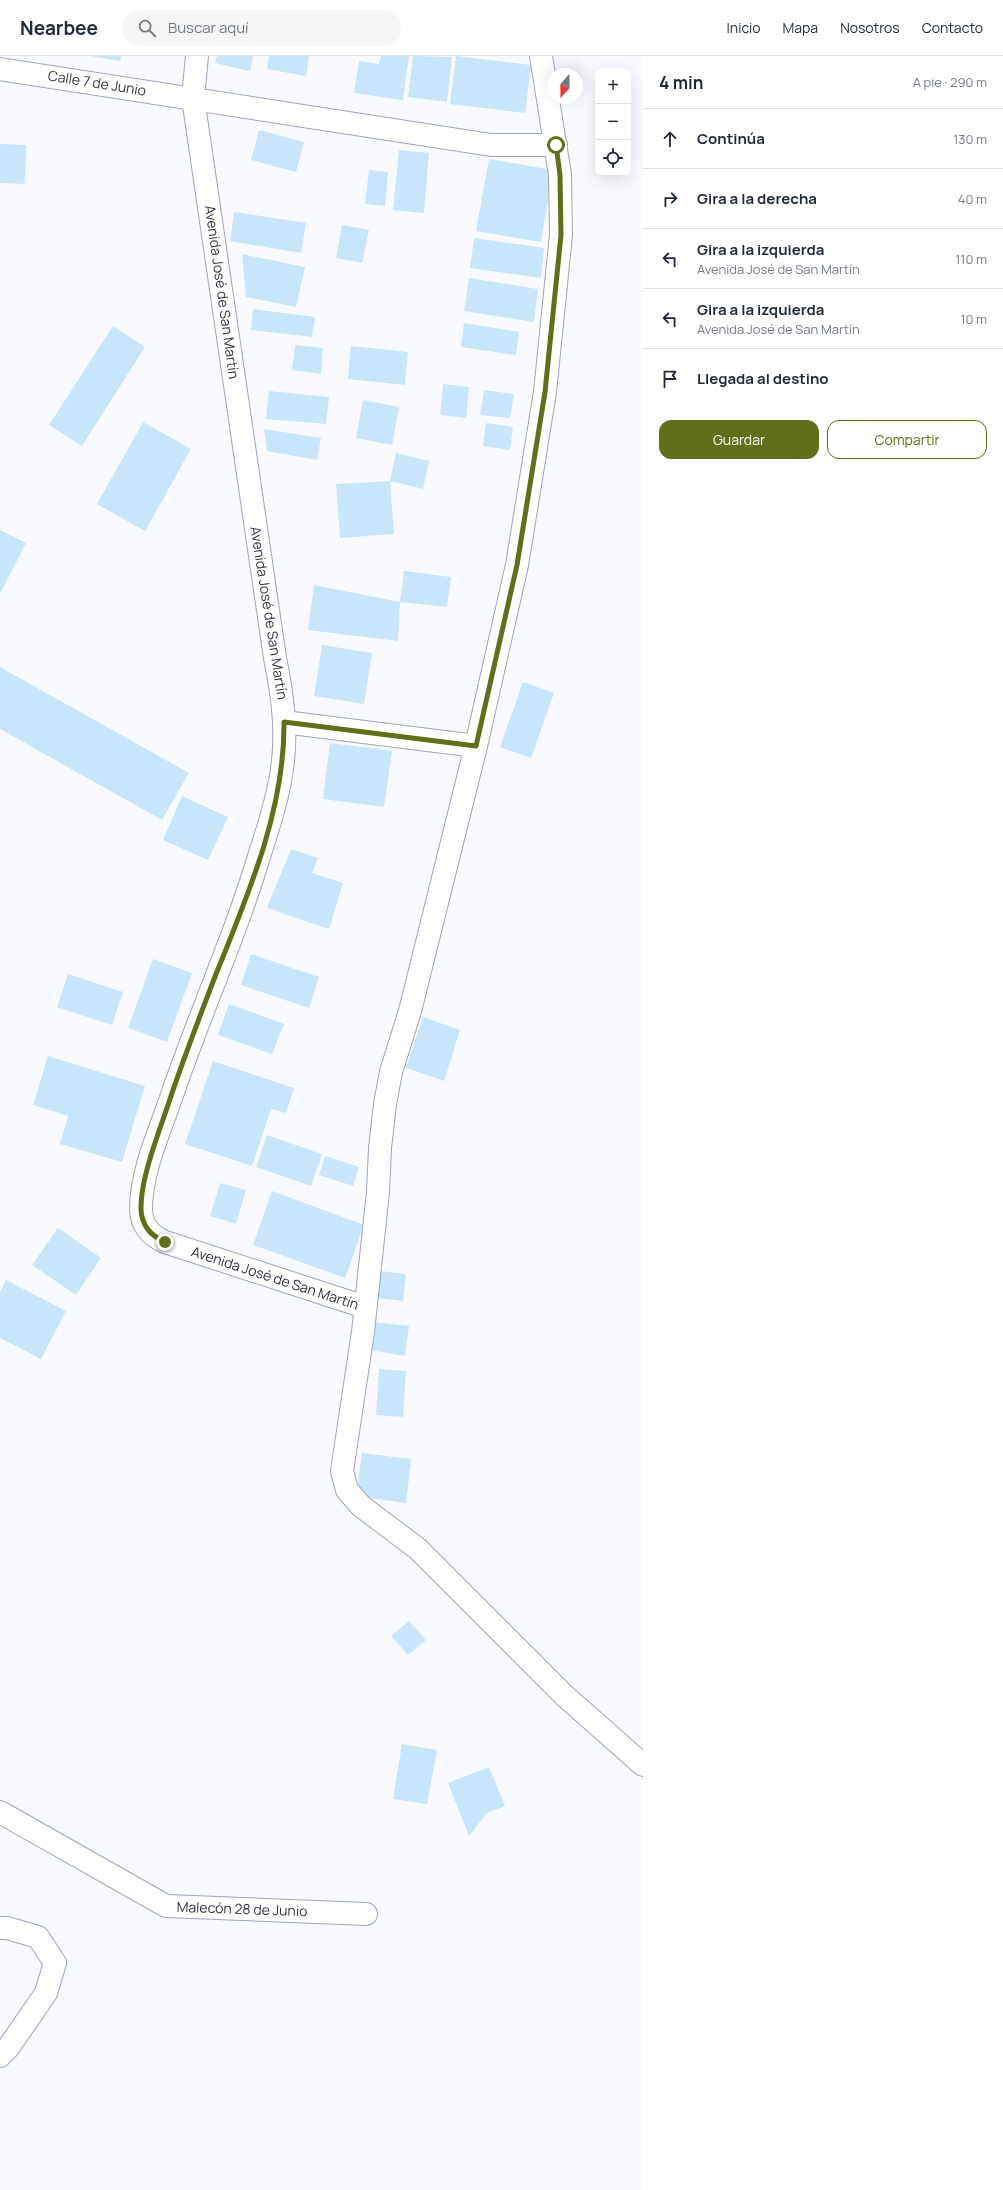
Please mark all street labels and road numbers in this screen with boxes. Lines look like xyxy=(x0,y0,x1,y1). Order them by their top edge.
street label: Calle 7 de Junio xyxy=(47,65,148,100)
street label: Avenida José de San Martín xyxy=(201,204,244,380)
street label: Avenida José de San Martín xyxy=(246,525,293,701)
street label: Avenida José de San Martín xyxy=(189,1241,361,1314)
street label: Malecón 28 de Junio xyxy=(176,1897,308,1920)

